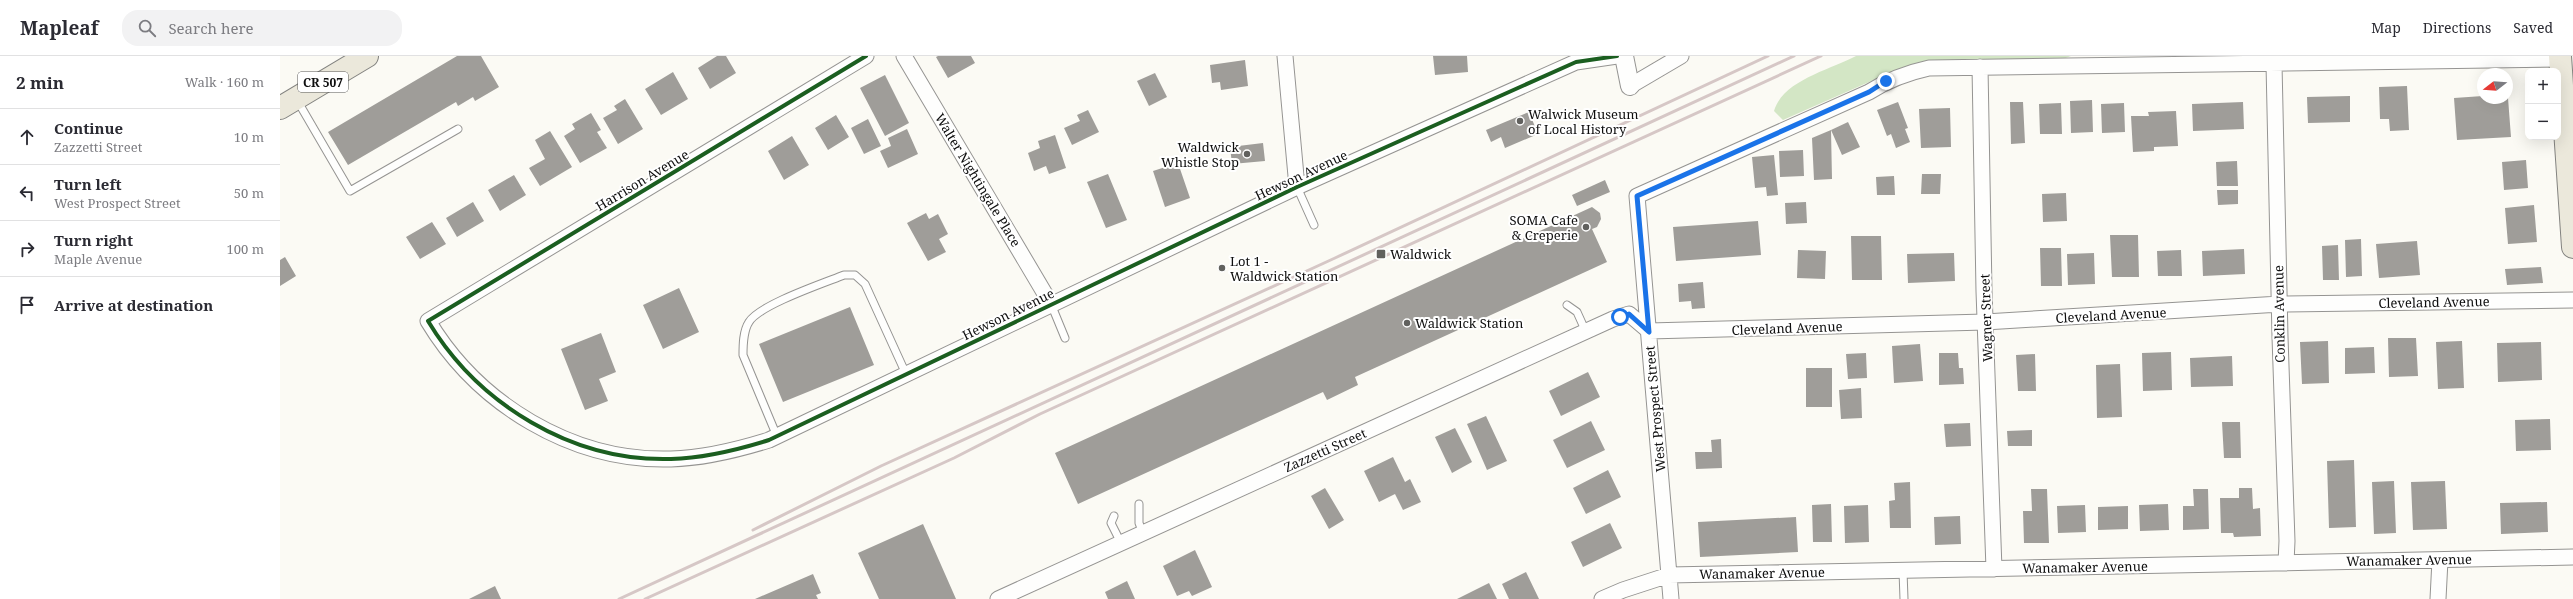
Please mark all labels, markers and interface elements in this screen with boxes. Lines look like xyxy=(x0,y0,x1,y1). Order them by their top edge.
search box xyxy=(122,10,402,46)
text: Mapleaf xyxy=(20,15,98,41)
icon: search xyxy=(136,17,158,39)
text: Search here xyxy=(168,18,254,38)
text: Map xyxy=(2371,18,2401,37)
text: Directions xyxy=(2423,18,2491,37)
text: Saved xyxy=(2513,18,2553,37)
north arrow xyxy=(2477,68,2513,104)
map controls xyxy=(2525,68,2561,140)
button: + xyxy=(2525,68,2561,104)
text: 2 min xyxy=(16,71,64,94)
road number: CR 507 xyxy=(298,72,348,92)
route end xyxy=(1877,72,1895,90)
text: Walk · 160 m xyxy=(185,73,264,91)
button: − xyxy=(2525,104,2561,140)
place label: Walwick Museum of Local History xyxy=(1528,105,1639,138)
street label: Walter Nightingale Place xyxy=(931,110,1025,250)
marker: Walwick Museum of Local History xyxy=(1515,116,1525,126)
text: Continue xyxy=(54,118,123,138)
icon: ahead xyxy=(16,126,38,148)
text: 10 m xyxy=(234,128,264,146)
text: Zazzetti Street xyxy=(54,138,142,156)
place label: Waldwick Whistle Stop xyxy=(1161,138,1239,171)
street label: Harrison Avenue xyxy=(592,145,692,215)
street label: Hewson Avenue xyxy=(1252,146,1350,204)
marker: Waldwick Whistle Stop xyxy=(1242,149,1252,159)
text: Turn left xyxy=(54,174,122,194)
icon: left xyxy=(16,182,38,204)
text: 50 m xyxy=(234,184,264,202)
text: West Prospect Street xyxy=(54,194,181,212)
place label: SOMA Cafe & Creperie xyxy=(1509,211,1578,244)
marker: SOMA Cafe & Creperie xyxy=(1581,222,1591,232)
text: Turn right xyxy=(54,230,133,250)
icon: right xyxy=(16,238,38,260)
text: 100 m xyxy=(227,240,264,258)
place label: Waldwick xyxy=(1390,245,1452,263)
marker: Waldwick xyxy=(1375,248,1387,260)
text: Maple Avenue xyxy=(54,250,142,268)
place label: Lot 1 - Waldwick Station xyxy=(1230,252,1339,285)
marker: Lot 1 - Waldwick Station xyxy=(1217,263,1227,273)
street label: Conklin Avenue xyxy=(2269,265,2289,363)
street label: Wagner Street xyxy=(1975,273,1997,362)
street label: Hewson Avenue xyxy=(959,284,1057,344)
street label: Cleveland Avenue xyxy=(2378,292,2490,312)
icon: arrive xyxy=(16,294,38,316)
text: Arrive at destination xyxy=(54,295,213,315)
street label: Cleveland Avenue xyxy=(2055,303,2167,327)
route start xyxy=(1611,308,1629,326)
place label: Waldwick Station xyxy=(1415,314,1524,332)
street label: Cleveland Avenue xyxy=(1731,317,1843,339)
marker: Waldwick Station xyxy=(1402,318,1412,328)
street label: West Prospect Street xyxy=(1640,345,1669,473)
street label: Zazzetti Street xyxy=(1281,424,1369,476)
street label: Wanamaker Avenue xyxy=(2346,550,2472,570)
street label: Wanamaker Avenue xyxy=(2022,557,2148,577)
street label: Wanamaker Avenue xyxy=(1699,563,1825,583)

